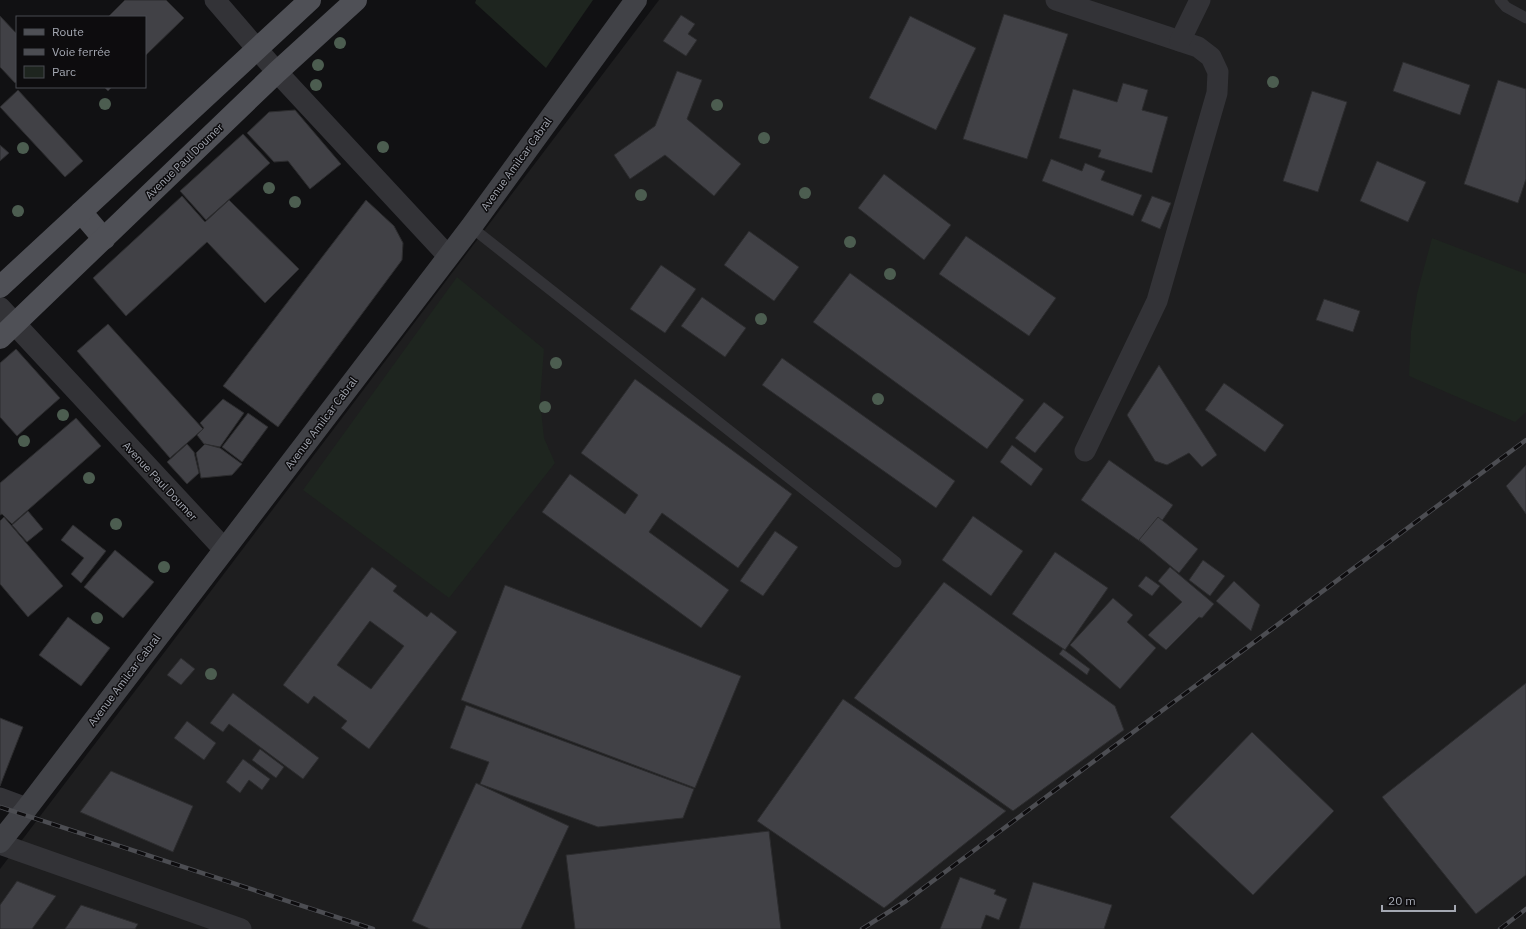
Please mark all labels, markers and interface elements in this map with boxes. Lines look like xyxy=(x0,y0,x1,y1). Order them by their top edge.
legend xyxy=(16,16,146,88)
text: Route xyxy=(52,24,84,39)
text: Voie ferrée xyxy=(52,44,111,59)
text: Parc xyxy=(52,64,76,79)
street label: Avenue Amilcar Cabral xyxy=(478,115,554,213)
street label: Avenue Paul Doumer xyxy=(142,120,226,202)
street label: Avenue Amilcar Cabral xyxy=(282,374,360,472)
street label: Avenue Paul Doumer xyxy=(120,439,200,523)
street label: Avenue Amilcar Cabral xyxy=(85,631,163,729)
scale bar xyxy=(1382,887,1455,913)
text: 20 m xyxy=(1388,893,1416,908)

